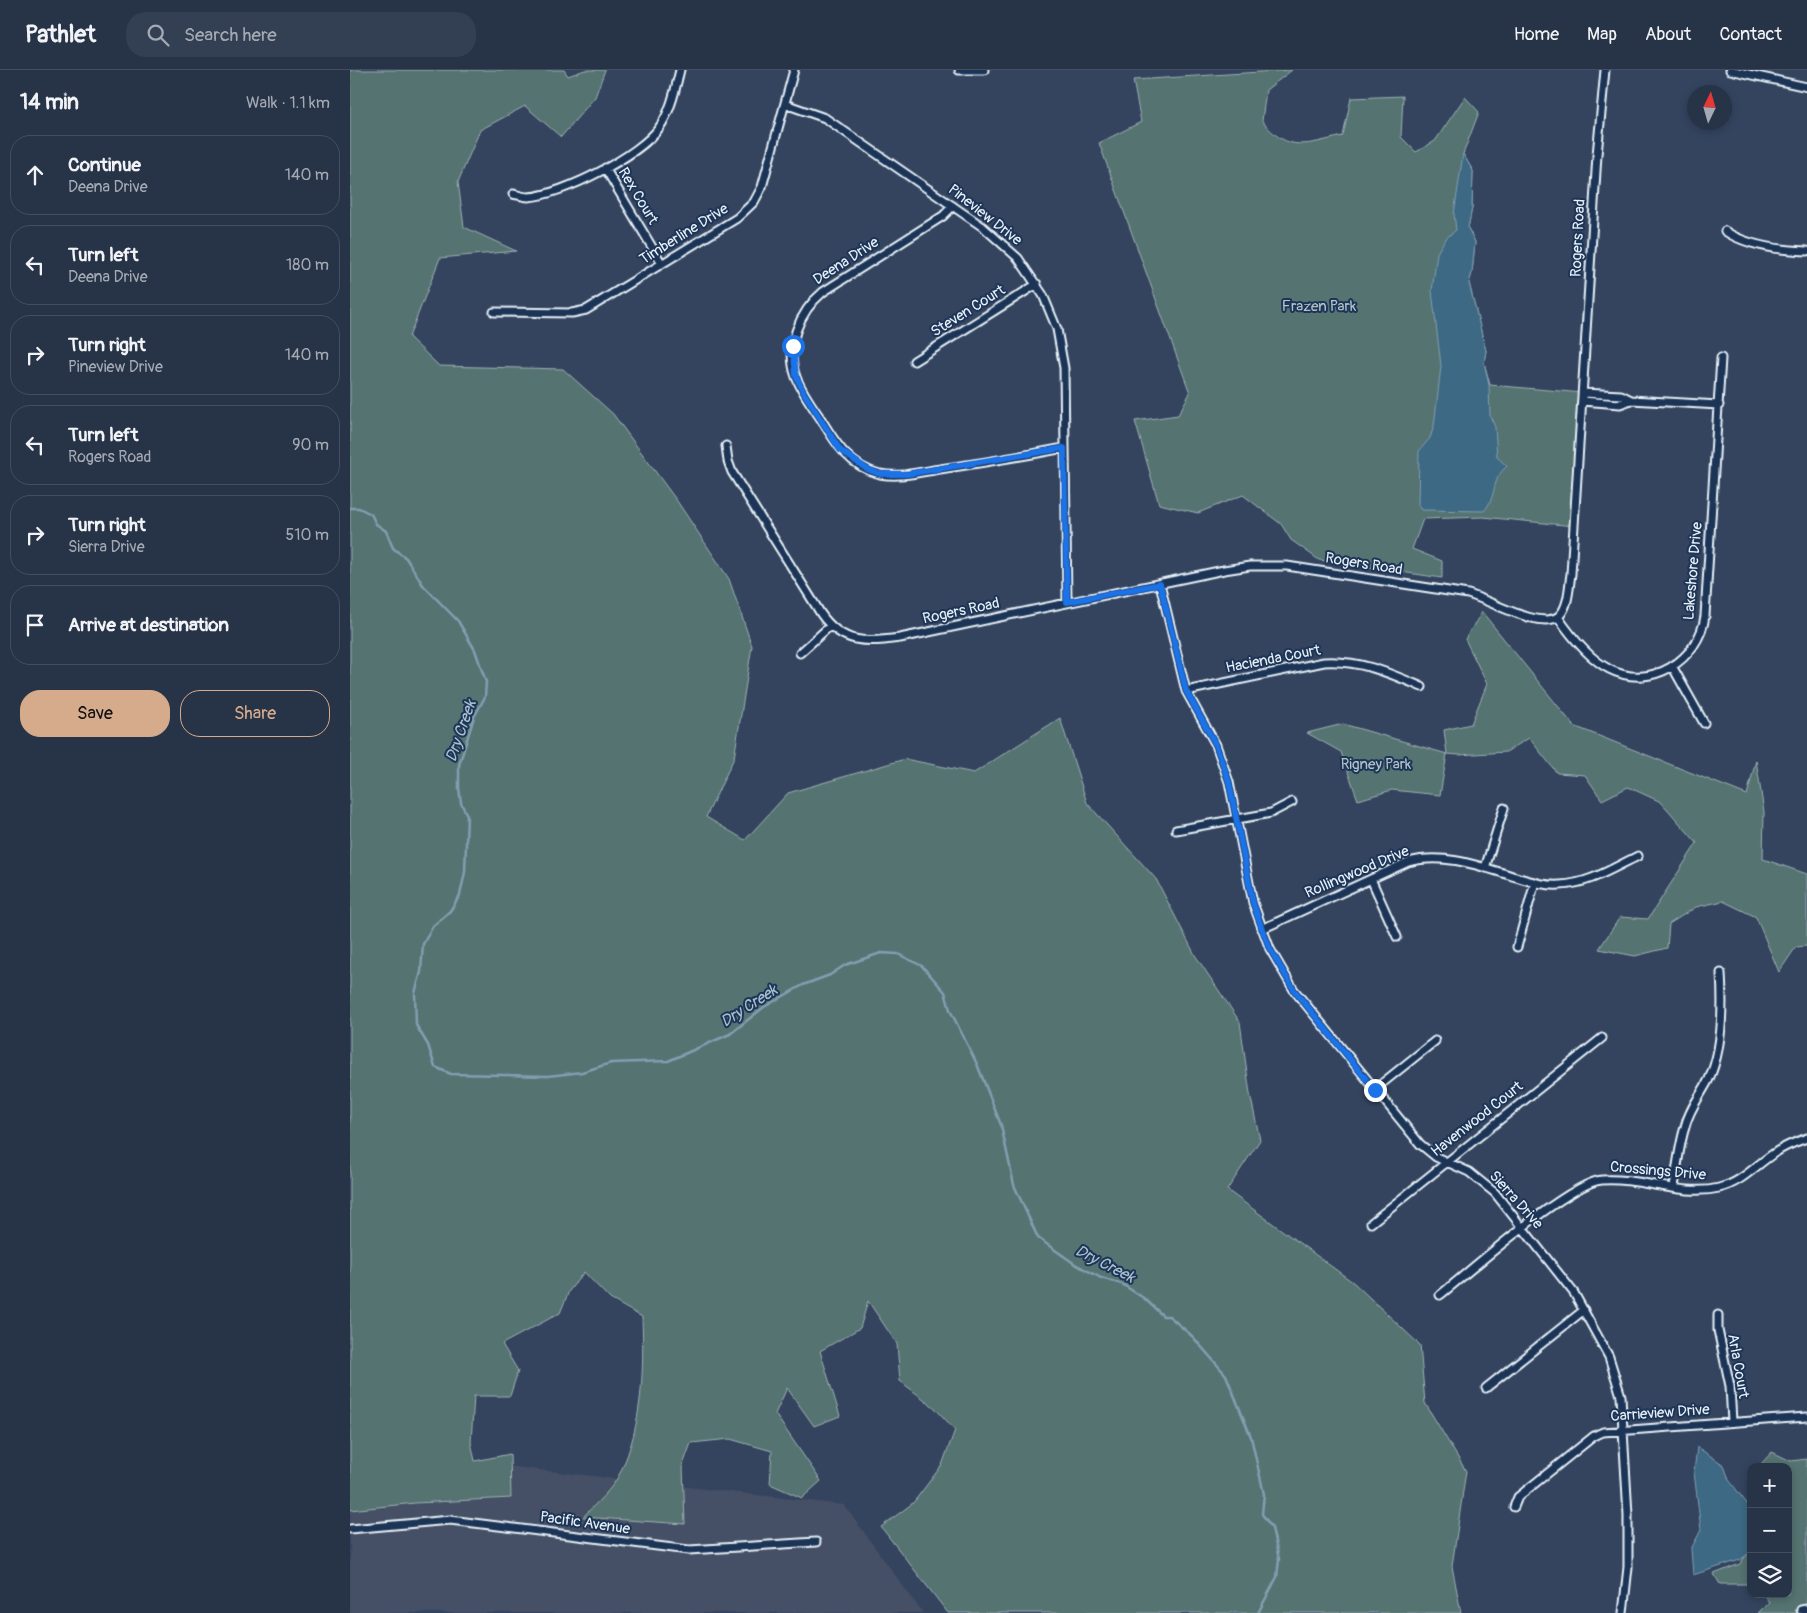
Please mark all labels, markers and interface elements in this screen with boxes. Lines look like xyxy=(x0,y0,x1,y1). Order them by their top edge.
search box xyxy=(126,12,476,57)
text: Pathlet xyxy=(25,20,96,49)
icon: search xyxy=(144,21,172,49)
text: Search here xyxy=(184,23,277,47)
text: Home xyxy=(1514,23,1559,46)
text: Map xyxy=(1587,23,1617,46)
text: About xyxy=(1645,23,1691,46)
text: Contact xyxy=(1719,23,1782,46)
north arrow xyxy=(1687,85,1732,130)
text: 14 min xyxy=(20,89,79,116)
text: Walk · 1.1 km xyxy=(246,93,330,113)
text: Continue xyxy=(68,153,141,177)
icon: ahead xyxy=(21,161,49,189)
street label: Rex Court xyxy=(614,164,663,229)
text: 140 m xyxy=(285,165,329,185)
text: Deena Drive xyxy=(68,177,148,197)
street label: Pineview Drive xyxy=(944,180,1026,250)
street label: Timberline Drive xyxy=(636,199,733,269)
street label: Rogers Road xyxy=(1566,199,1590,277)
street label: Deena Drive xyxy=(810,232,883,289)
text: Turn left xyxy=(68,243,138,267)
icon: left xyxy=(21,251,49,279)
text: 180 m xyxy=(286,255,329,275)
text: Deena Drive xyxy=(68,267,148,287)
street label: Steven Court xyxy=(927,280,1009,341)
park label: Frazen Park xyxy=(1282,297,1357,316)
text: Turn right xyxy=(68,333,146,357)
route start xyxy=(782,335,805,358)
icon: right xyxy=(21,341,49,369)
text: 140 m xyxy=(285,345,329,365)
text: Pineview Drive xyxy=(68,357,163,377)
text: Turn left xyxy=(68,423,138,447)
icon: left xyxy=(21,431,49,459)
text: 90 m xyxy=(292,435,329,455)
text: Rogers Road xyxy=(68,447,151,467)
text: Turn right xyxy=(68,513,146,537)
street label: Lakeshore Drive xyxy=(1679,520,1707,621)
icon: right xyxy=(21,521,49,549)
text: 510 m xyxy=(285,525,329,545)
text: Sierra Drive xyxy=(68,537,145,557)
street label: Rogers Road xyxy=(1324,549,1404,579)
street label: Rogers Road xyxy=(921,594,1001,628)
icon: arrive xyxy=(21,611,49,639)
text: Arrive at destination xyxy=(68,613,229,637)
street label: Hacienda Court xyxy=(1224,640,1323,678)
button: Save xyxy=(20,690,170,737)
button: Share xyxy=(180,690,330,737)
water label: Dry Creek xyxy=(441,696,481,764)
park label: Rigney Park xyxy=(1341,755,1412,774)
street label: Rollingwood Drive xyxy=(1302,841,1412,902)
water label: Dry Creek xyxy=(717,980,782,1032)
street label: Havenwood Court xyxy=(1427,1076,1528,1161)
route end xyxy=(1364,1079,1387,1102)
street label: Crossings Drive xyxy=(1609,1157,1707,1185)
street label: Sierra Drive xyxy=(1485,1167,1547,1233)
water label: Dry Creek xyxy=(1072,1241,1139,1288)
street label: Arla Court xyxy=(1723,1332,1753,1401)
street label: Carrieview Drive xyxy=(1610,1400,1711,1426)
map controls xyxy=(1747,1463,1792,1598)
button: + xyxy=(1747,1463,1792,1508)
street label: Pacific Avenue xyxy=(539,1507,632,1539)
button: − xyxy=(1747,1508,1792,1553)
button: layers xyxy=(1747,1553,1792,1598)

